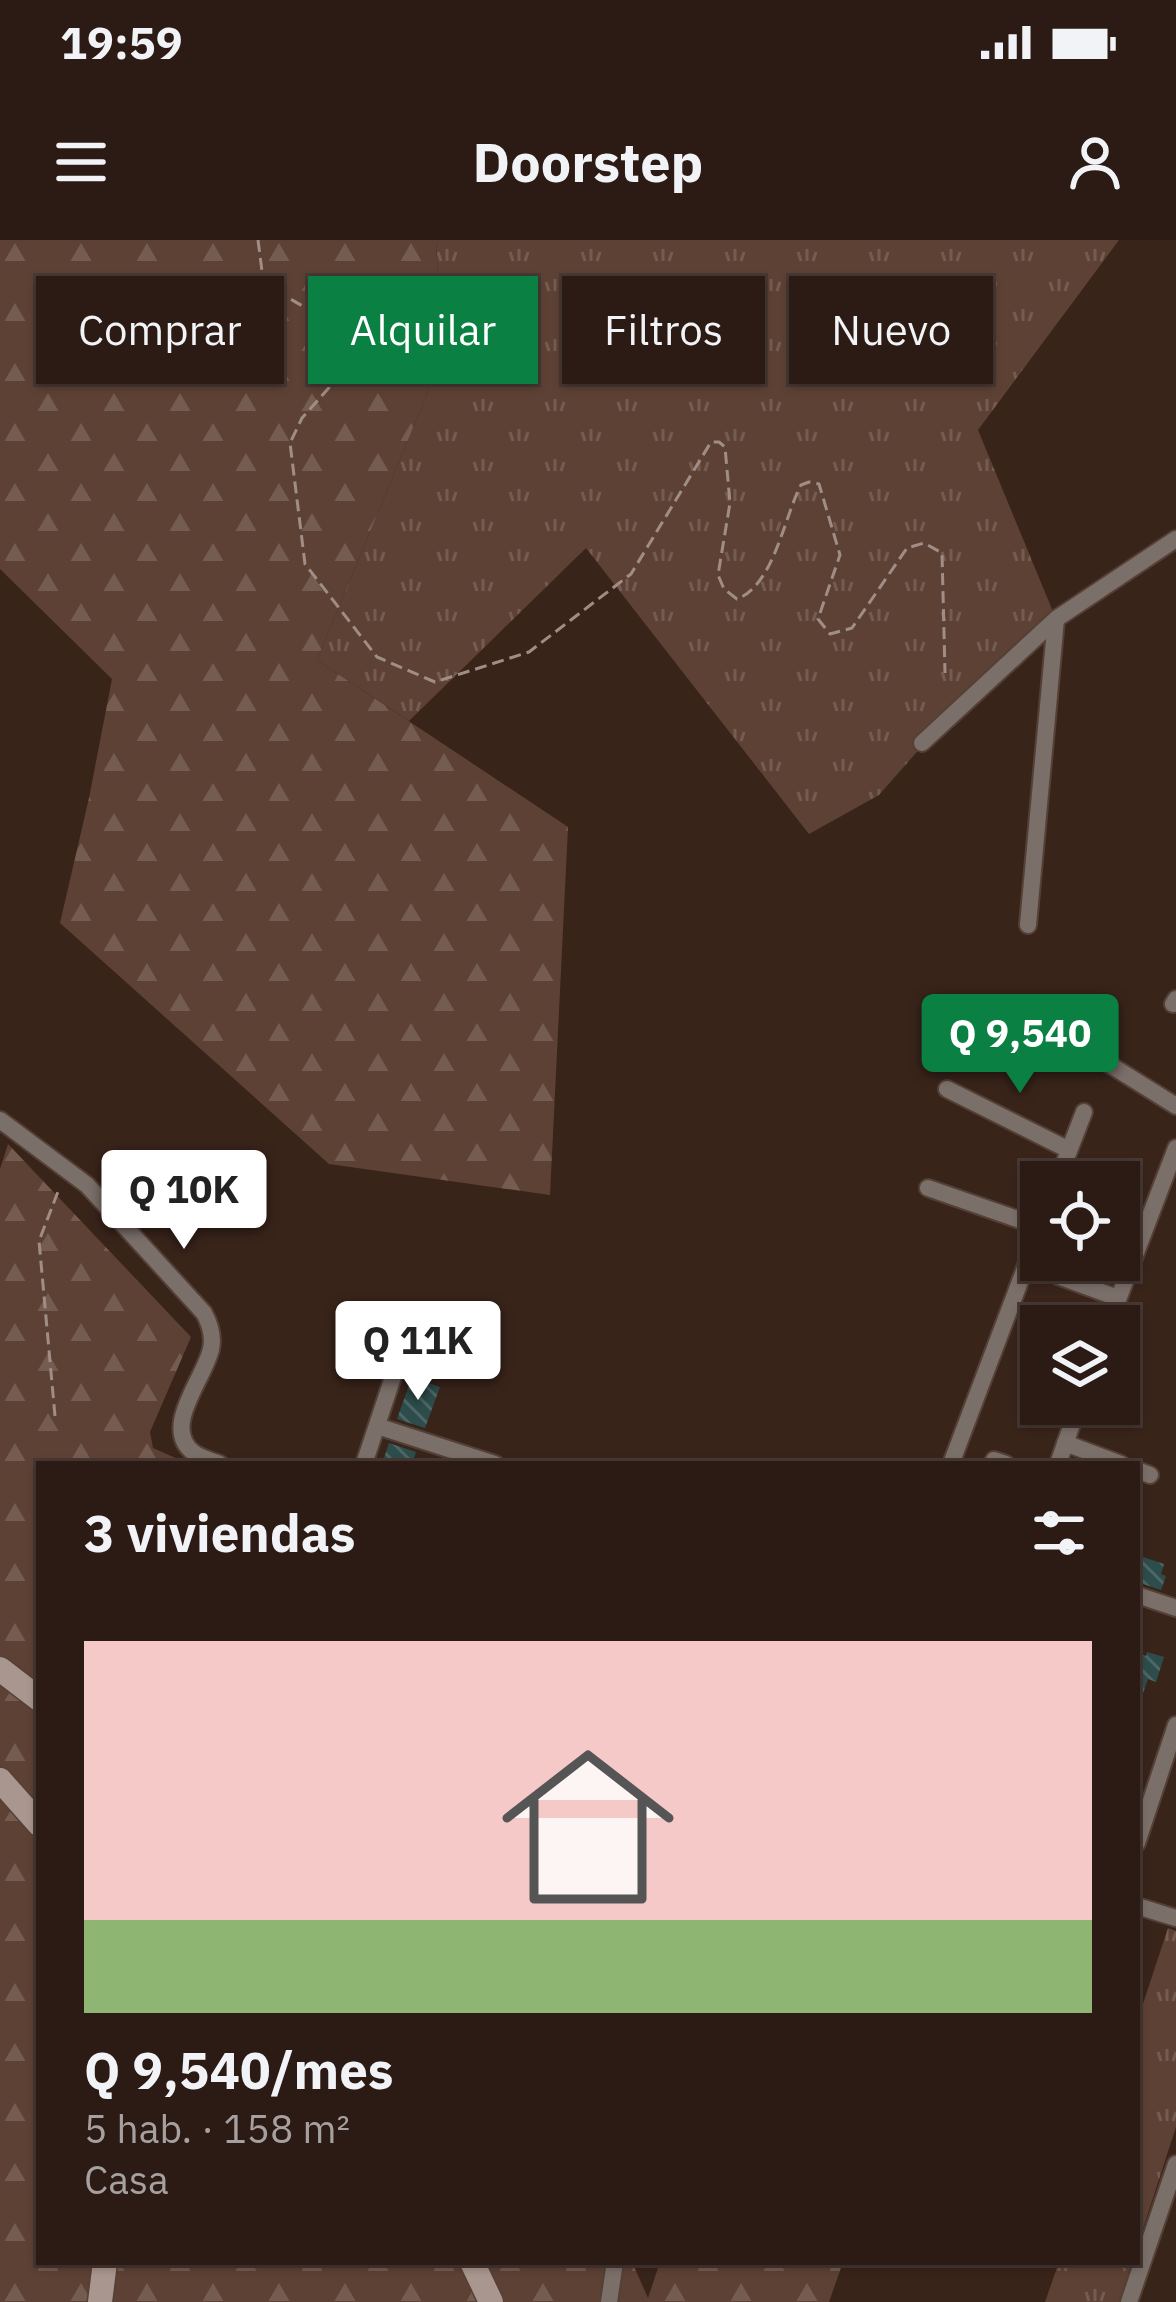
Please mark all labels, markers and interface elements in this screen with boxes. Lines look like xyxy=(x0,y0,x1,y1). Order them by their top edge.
text: 19:59 xyxy=(60,13,183,71)
text: Doorstep xyxy=(473,127,703,197)
icon: menu xyxy=(48,129,114,195)
icon: person xyxy=(1062,129,1128,195)
chip: Comprar xyxy=(36,276,284,384)
chip: Alquilar xyxy=(308,276,538,384)
chip: Filtros xyxy=(562,276,765,384)
chip: Nuevo xyxy=(789,276,993,384)
pin: Q 9,540 xyxy=(909,994,1131,1096)
text: Q 9,540 xyxy=(949,1007,1091,1058)
pin: Q 10K xyxy=(100,1150,268,1252)
map controls xyxy=(1020,1161,1140,1425)
button: locate xyxy=(1020,1161,1140,1281)
text: Q 10K xyxy=(129,1163,240,1214)
pin: Q 11K xyxy=(334,1301,502,1403)
button: layers xyxy=(1020,1305,1140,1425)
text: Q 11K xyxy=(363,1314,474,1365)
text: 3 viviendas xyxy=(84,1500,355,1566)
icon: filters xyxy=(1026,1500,1092,1566)
icon: home xyxy=(480,1719,696,1935)
text: Q 9,540/mes xyxy=(84,2037,394,2103)
text: 5 hab. · 158 m² xyxy=(84,2103,350,2154)
text: Casa xyxy=(84,2154,169,2205)

